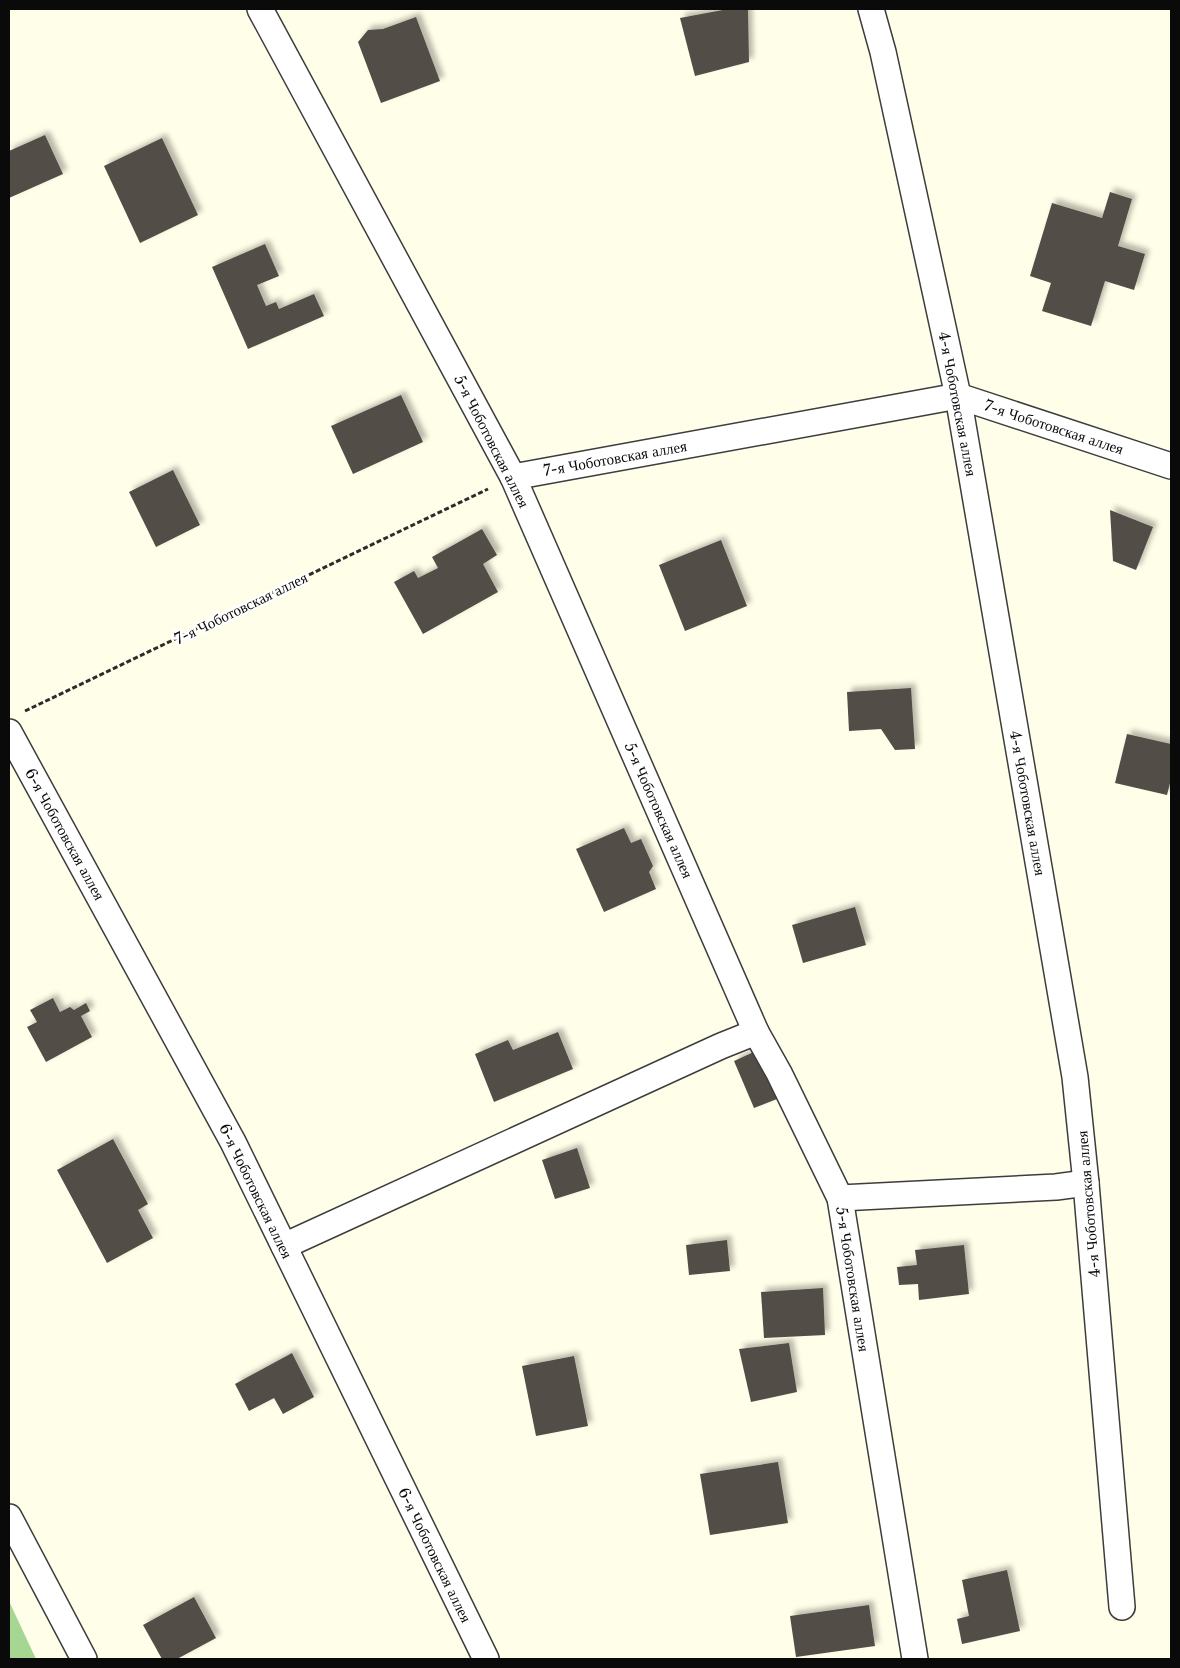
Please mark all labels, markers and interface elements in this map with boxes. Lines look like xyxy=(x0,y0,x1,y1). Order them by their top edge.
street label: 4-я Чоботовская аллея xyxy=(935,330,981,478)
street label: 5-я Чоботовская аллея xyxy=(450,371,534,511)
street label: 7-я Чоботовская аллея xyxy=(982,396,1126,459)
street label: 7-я Чоботовская аллея xyxy=(542,436,688,480)
street label: 7-я Чоботовская аллея xyxy=(172,568,311,648)
street label: 4-я Чоботовская аллея xyxy=(1006,729,1050,877)
street label: 5-я Чоботовская аллея xyxy=(621,739,698,881)
street label: 6-я Чоботовская аллея xyxy=(21,765,109,903)
street label: 6-я Чоботовская аллея xyxy=(215,1120,297,1262)
street label: 4-я Чоботовская аллея xyxy=(1072,1130,1104,1278)
street label: 5-я Чоботовская аллея xyxy=(832,1205,874,1353)
street label: 6-я Чоботовская аллея xyxy=(394,1484,476,1626)

